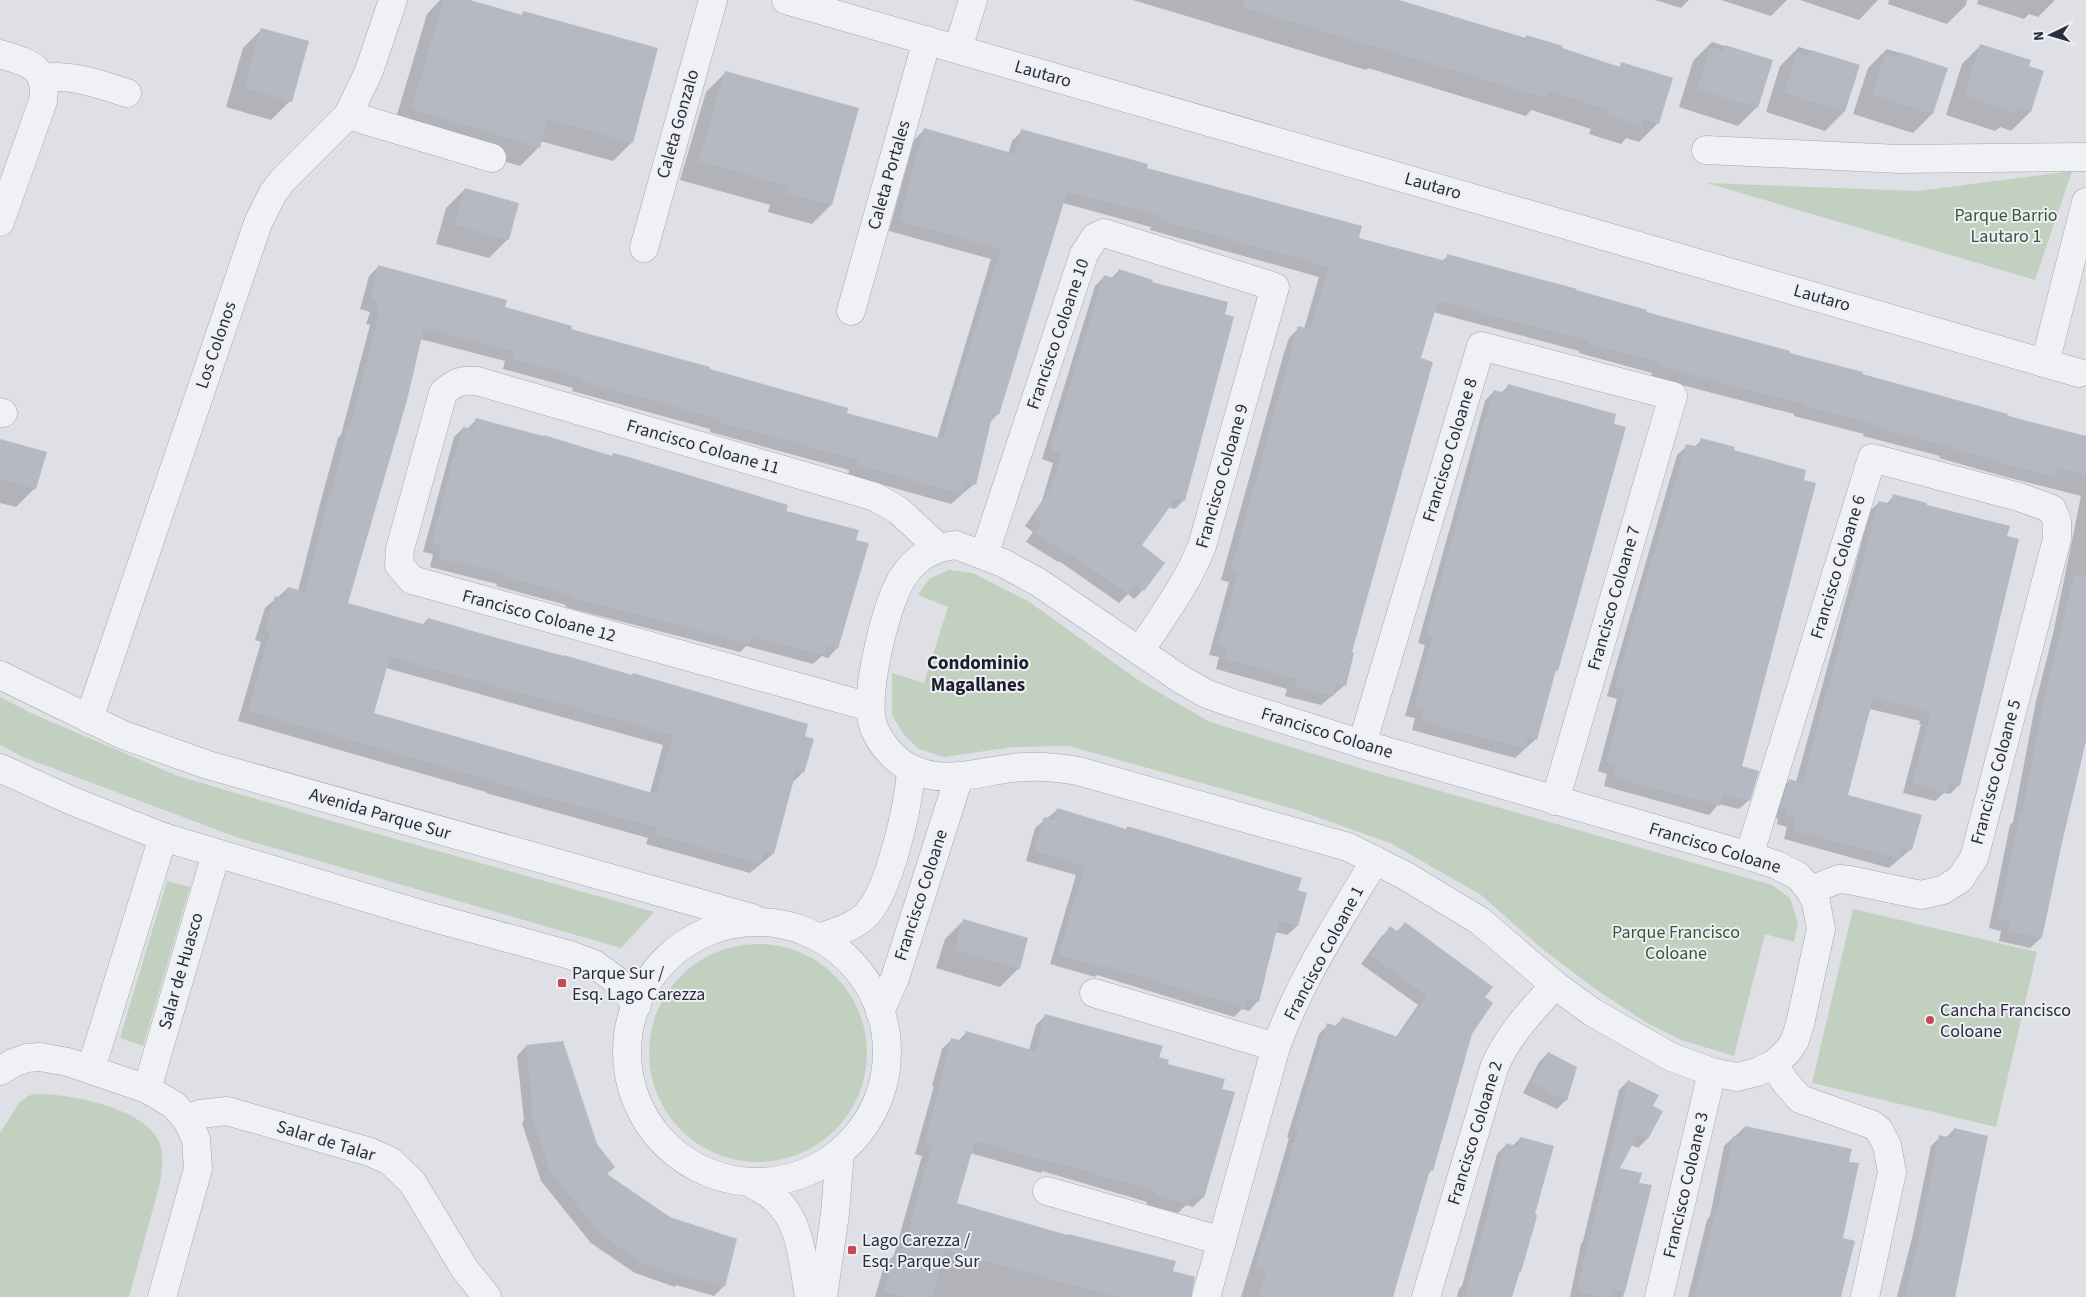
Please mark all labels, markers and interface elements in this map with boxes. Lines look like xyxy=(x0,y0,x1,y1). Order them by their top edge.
north arrow xyxy=(2026,10,2076,60)
text: N xyxy=(2029,31,2049,42)
street label: Lautaro xyxy=(1012,54,1074,94)
street label: Caleta Gonzalo xyxy=(650,67,706,181)
street label: Caleta Portales xyxy=(861,117,917,233)
street label: Lautaro xyxy=(1402,166,1464,206)
park label: Parque Barrio Lautaro 1 xyxy=(1954,203,2058,249)
street label: Francisco Coloane 10 xyxy=(1020,255,1096,413)
street label: Lautaro xyxy=(1791,278,1853,318)
street label: Los Colonos xyxy=(189,298,243,392)
street label: Francisco Coloane 8 xyxy=(1416,375,1484,525)
street label: Francisco Coloane 9 xyxy=(1189,401,1255,551)
street label: Francisco Coloane 11 xyxy=(624,413,782,481)
street label: Francisco Coloane 6 xyxy=(1804,492,1872,642)
street label: Francisco Coloane 7 xyxy=(1581,523,1647,673)
street label: Francisco Coloane 12 xyxy=(459,583,619,649)
district label: Condominio Magallanes xyxy=(927,650,1029,699)
street label: Francisco Coloane 5 xyxy=(1965,697,2027,847)
street label: Francisco Coloane xyxy=(1258,701,1396,765)
street label: Avenida Parque Sur xyxy=(306,782,455,846)
street label: Francisco Coloane xyxy=(1646,816,1784,880)
street label: Francisco Coloane xyxy=(888,826,954,964)
street label: Francisco Coloane 1 xyxy=(1278,881,1370,1025)
street label: Salar de Huasco xyxy=(152,910,210,1032)
park label: Parque Francisco Coloane xyxy=(1612,920,1740,966)
place label: Parque Sur / Esq. Lago Carezza xyxy=(572,961,705,1007)
marker: Parque Sur / Esq. Lago Carezza xyxy=(556,977,568,989)
place label: Cancha Francisco Coloane xyxy=(1940,998,2071,1044)
marker: Cancha Francisco Coloane xyxy=(1924,1014,1936,1026)
street label: Francisco Coloane 2 xyxy=(1441,1058,1509,1208)
street label: Francisco Coloane 3 xyxy=(1657,1109,1715,1260)
street label: Salar de Talar xyxy=(274,1114,379,1168)
place label: Lago Carezza / Esq. Parque Sur xyxy=(862,1228,980,1274)
marker: Lago Carezza / Esq. Parque Sur xyxy=(846,1244,858,1256)

